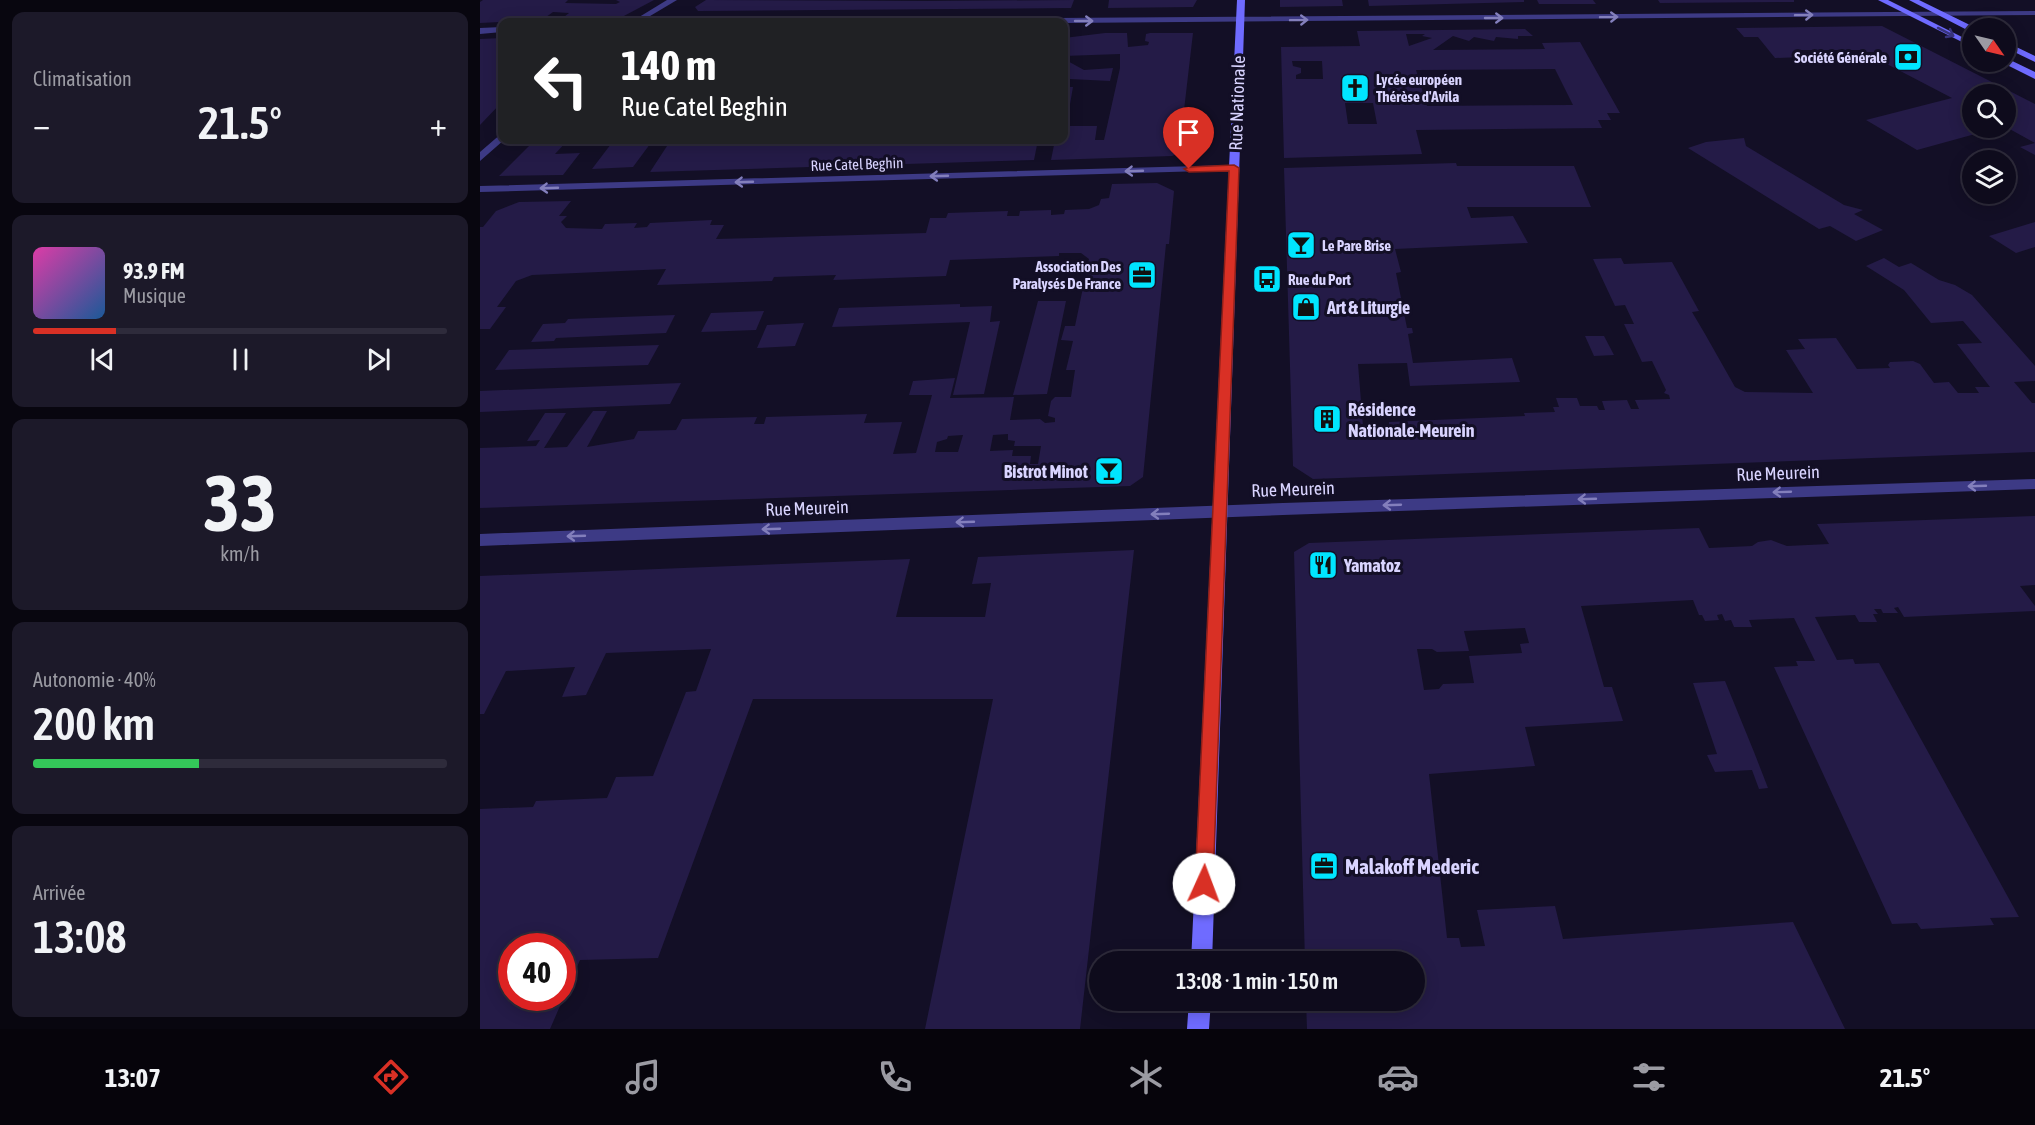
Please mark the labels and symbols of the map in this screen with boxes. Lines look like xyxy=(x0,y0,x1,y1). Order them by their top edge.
one-way arrow xyxy=(1794,9,1814,21)
one-way arrow xyxy=(1599,11,1619,23)
one-way arrow xyxy=(1483,12,1503,24)
one-way arrow xyxy=(1288,14,1308,26)
one-way arrow xyxy=(1073,16,1093,27)
north arrow xyxy=(1962,18,2016,72)
one-way arrow xyxy=(1937,26,1955,38)
bank icon: Société Générale xyxy=(1892,41,1924,73)
place label: Société Générale xyxy=(1794,49,1887,66)
street label: Rue Nationale xyxy=(1225,55,1249,151)
place label: Lycée européen Thérèse d'Avila xyxy=(1376,71,1462,105)
church icon: Lycée européen Thérèse d'Avila xyxy=(1339,72,1371,104)
pin xyxy=(1163,107,1214,169)
street label: Rue Catel Beghin xyxy=(810,154,904,174)
one-way arrow xyxy=(1124,165,1144,177)
one-way arrow xyxy=(930,171,950,182)
one-way arrow xyxy=(735,176,755,188)
one-way arrow xyxy=(540,182,560,193)
bar icon: Le Pare Brise xyxy=(1285,229,1317,261)
place label: Le Pare Brise xyxy=(1322,237,1391,254)
place label: Association Des Paralysés De France xyxy=(1013,258,1122,292)
office icon: Association Des Paralysés De France xyxy=(1126,259,1158,291)
bus stop icon: Rue du Port xyxy=(1251,263,1283,295)
place label: Rue du Port xyxy=(1288,271,1352,288)
shop icon: Art & Liturgie xyxy=(1290,291,1322,323)
place label: Art & Liturgie xyxy=(1326,297,1410,318)
place label: Résidence Nationale-Meurein xyxy=(1348,399,1475,441)
building icon: Résidence Nationale-Meurein xyxy=(1311,403,1343,435)
bar icon: Bistrot Minot xyxy=(1093,455,1125,487)
place label: Bistrot Minot xyxy=(1004,461,1089,482)
street label: Rue Meurein xyxy=(1736,461,1820,485)
street label: Rue Meurein xyxy=(1251,477,1335,501)
one-way arrow xyxy=(1967,480,1987,491)
one-way arrow xyxy=(1772,487,1792,498)
one-way arrow xyxy=(1577,493,1597,505)
street label: Rue Meurein xyxy=(765,496,849,520)
one-way arrow xyxy=(1382,500,1402,511)
one-way arrow xyxy=(1151,508,1171,520)
one-way arrow xyxy=(956,516,976,527)
one-way arrow xyxy=(761,523,781,534)
one-way arrow xyxy=(566,531,586,542)
restaurant icon: Yamatoz xyxy=(1307,549,1339,581)
place label: Yamatoz xyxy=(1343,555,1401,576)
office icon: Malakoff Mederic xyxy=(1308,850,1340,882)
position arrow xyxy=(1172,852,1236,916)
place label: Malakoff Mederic xyxy=(1345,854,1479,878)
speed limit sign: 40 xyxy=(498,933,576,1011)

